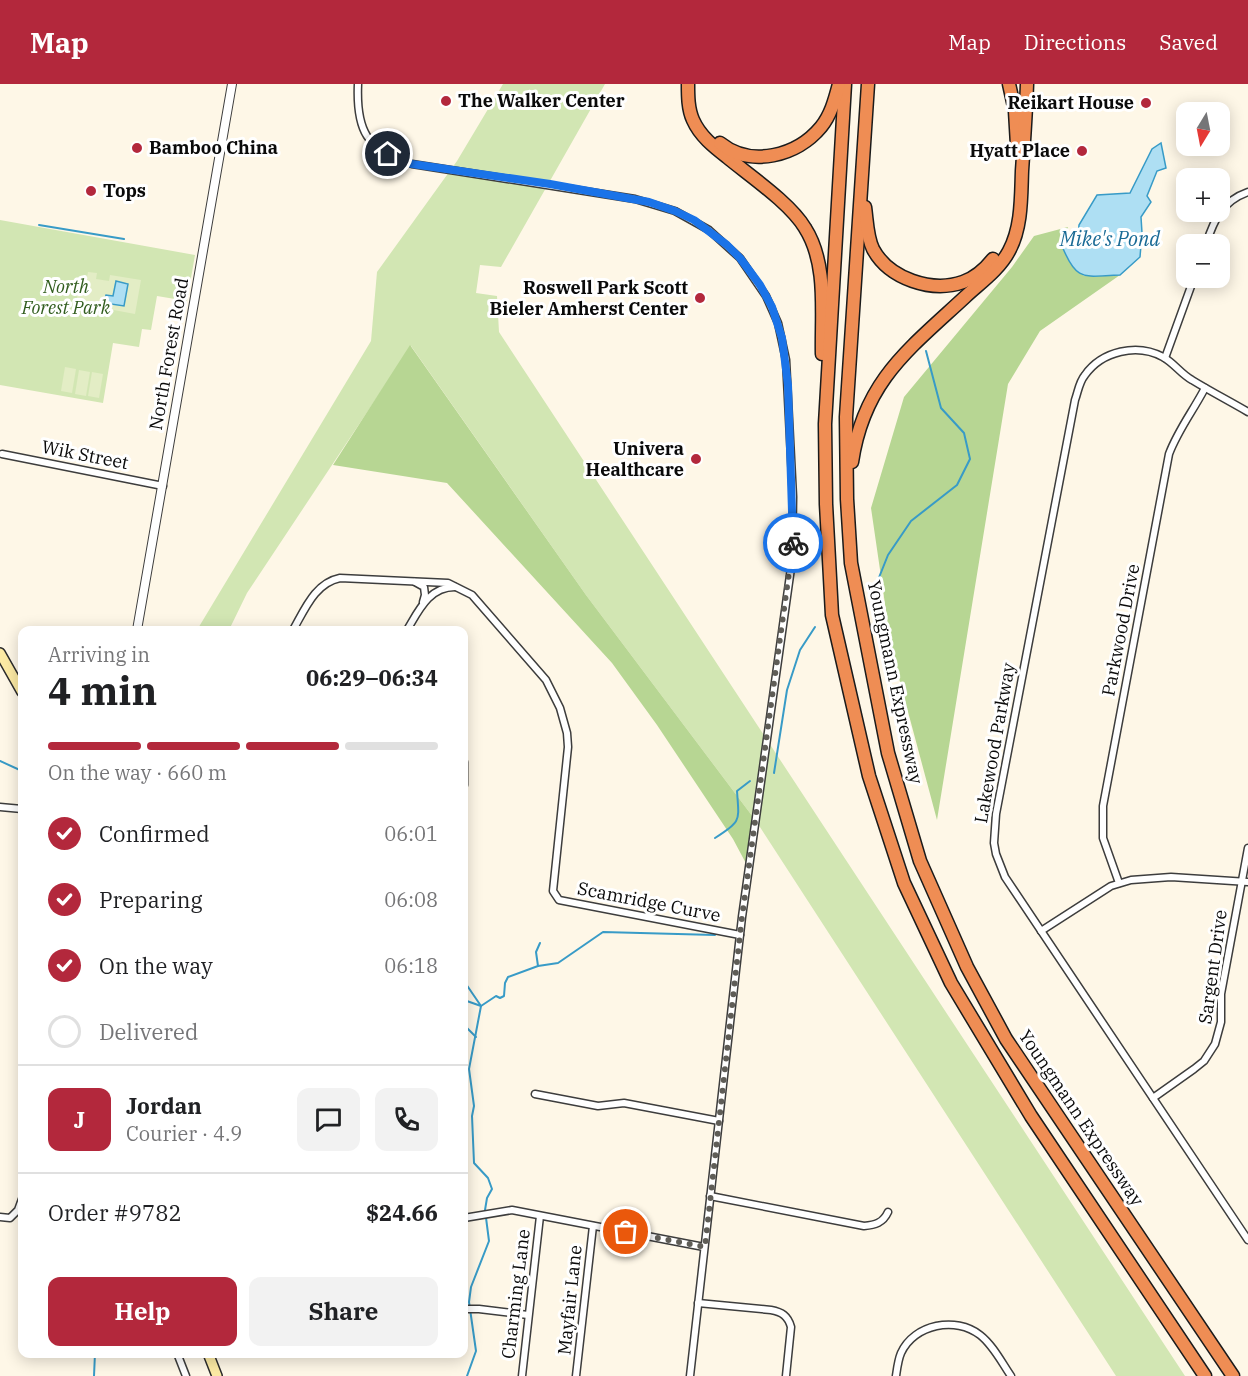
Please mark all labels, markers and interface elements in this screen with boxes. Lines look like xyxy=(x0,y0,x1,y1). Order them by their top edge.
text: Map xyxy=(30,24,89,61)
text: Map xyxy=(948,28,991,56)
text: Directions xyxy=(1024,28,1126,56)
text: Saved xyxy=(1159,28,1218,56)
place label: The Walker Center xyxy=(458,89,625,112)
place label: Reikart House xyxy=(1007,91,1134,114)
marker: The Walker Center xyxy=(439,94,453,108)
marker: Reikart House xyxy=(1139,96,1153,110)
north arrow xyxy=(1176,102,1230,156)
map controls xyxy=(1176,102,1230,288)
pin xyxy=(362,128,413,179)
place label: Bamboo China xyxy=(149,136,278,159)
icon: home xyxy=(371,137,404,170)
place label: Hyatt Place xyxy=(969,139,1070,162)
marker: Bamboo China xyxy=(130,141,144,155)
marker: Hyatt Place xyxy=(1075,144,1089,158)
button: + xyxy=(1176,168,1230,222)
place label: Tops xyxy=(103,179,146,202)
marker: Tops xyxy=(84,184,98,198)
water label: Mike's Pond xyxy=(1059,225,1161,252)
button: − xyxy=(1176,234,1230,288)
park label: North Forest Park xyxy=(21,275,111,319)
street label: North Forest Road xyxy=(144,276,193,432)
place label: Roswell Park Scott Bieler Amherst Center xyxy=(490,276,688,320)
marker: Roswell Park Scott Bieler Amherst Center xyxy=(693,291,707,305)
street label: Wik Street xyxy=(40,435,131,474)
place label: Univera Healthcare xyxy=(586,437,684,481)
marker: Univera Healthcare xyxy=(689,452,703,466)
courier xyxy=(763,513,823,573)
icon: bike xyxy=(777,527,810,560)
street label: Parkwood Drive xyxy=(1096,562,1145,698)
street label: Youngmann Expressway xyxy=(863,578,928,786)
text: Arriving in xyxy=(48,641,150,668)
street label: Lakewood Parkway xyxy=(969,661,1020,825)
text: 06:29–06:34 xyxy=(306,663,438,692)
text: 4 min xyxy=(48,665,157,716)
text: On the way · 660 m xyxy=(48,759,227,786)
icon: check xyxy=(48,817,81,850)
text: Confirmed xyxy=(99,819,210,848)
text: 06:01 xyxy=(384,820,438,847)
street label: Scamridge Curve xyxy=(576,876,723,927)
icon: check xyxy=(48,883,81,916)
text: Preparing xyxy=(99,885,203,914)
text: 06:08 xyxy=(384,886,438,913)
street label: Sargent Drive xyxy=(1193,908,1232,1026)
icon: check xyxy=(48,949,81,982)
text: On the way xyxy=(99,951,213,980)
text: 06:18 xyxy=(384,952,438,979)
text: Delivered xyxy=(99,1017,198,1046)
street label: Youngmann Expressway xyxy=(1014,1025,1149,1211)
button: chat xyxy=(297,1088,360,1151)
button: phone xyxy=(375,1088,438,1151)
text: Jordan xyxy=(126,1091,202,1120)
text: J xyxy=(74,1105,85,1134)
text: Courier · 4.9 xyxy=(126,1120,242,1147)
text: Order #9782 xyxy=(48,1198,182,1227)
text: $24.66 xyxy=(366,1198,438,1227)
pin xyxy=(600,1206,651,1257)
icon: bag xyxy=(609,1215,642,1248)
street label: Charming Lane xyxy=(496,1228,535,1360)
street label: Mayfair Lane xyxy=(552,1244,587,1356)
button: Help xyxy=(48,1277,237,1346)
button: Share xyxy=(249,1277,438,1346)

